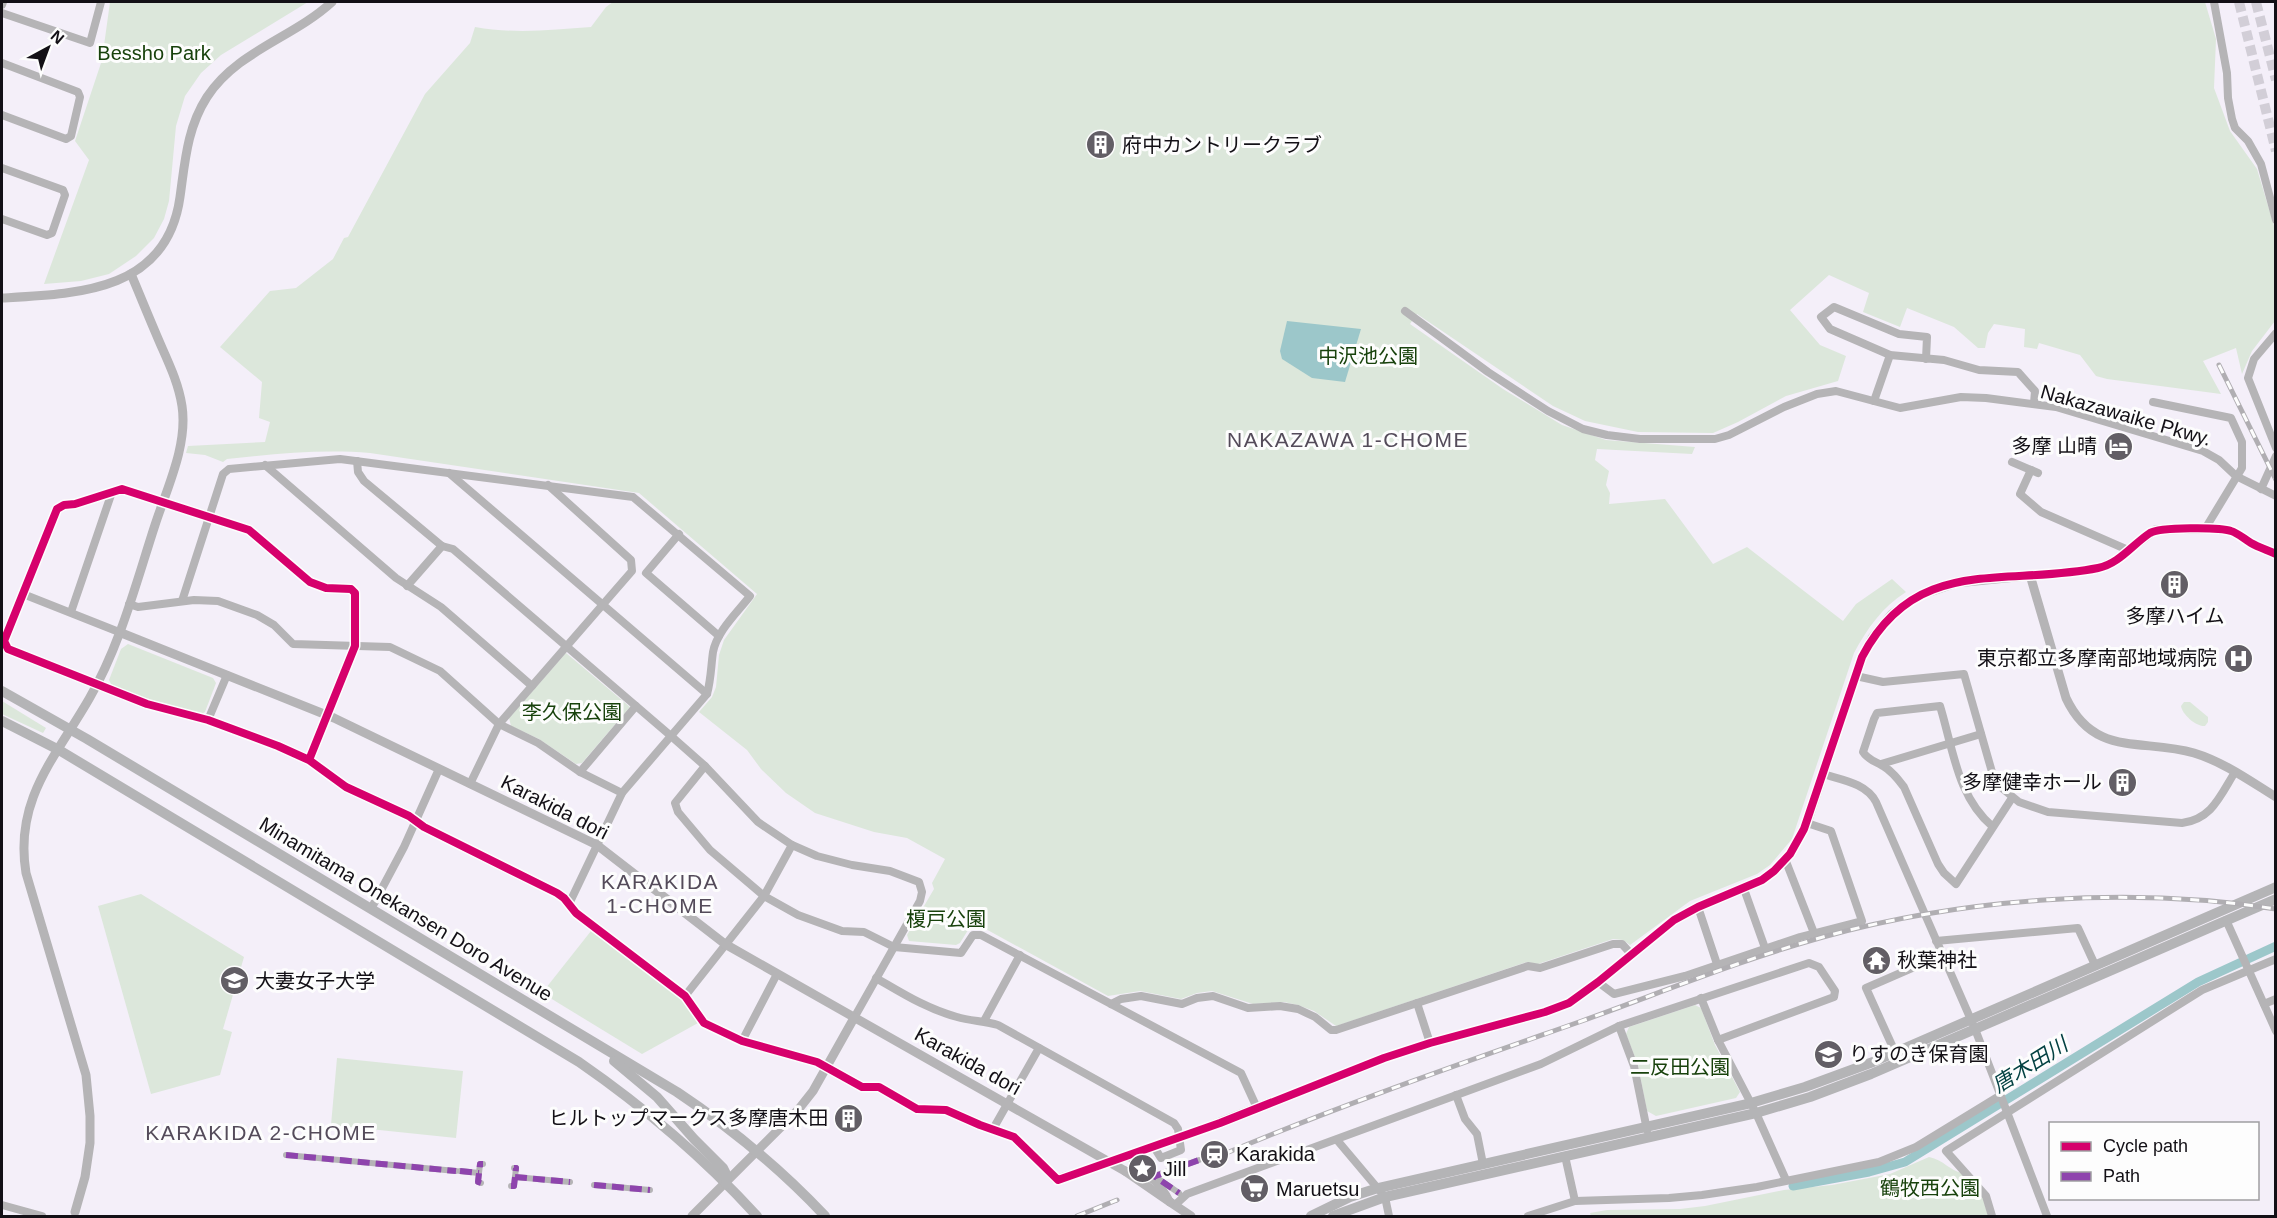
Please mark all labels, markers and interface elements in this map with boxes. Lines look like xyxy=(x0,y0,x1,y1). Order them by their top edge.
north arrow xyxy=(18,18,78,78)
text: N xyxy=(48,27,67,47)
park label: Bessho Park xyxy=(97,42,212,64)
building icon: 府中カントリークラブ xyxy=(1085,129,1117,161)
place label: 府中カントリークラブ xyxy=(1122,134,1322,156)
park label: 中沢池公園 xyxy=(1318,345,1418,367)
street label: Nakazawaike Pkwy. xyxy=(2038,380,2214,450)
district label: NAKAZAWA 1-CHOME xyxy=(1227,428,1469,451)
hotel icon: 多摩 山晴 xyxy=(2102,430,2134,462)
place label: 多摩 山晴 xyxy=(2011,435,2097,457)
building icon: 多摩ハイム xyxy=(2159,569,2191,601)
place label: 多摩ハイム xyxy=(2125,605,2225,627)
hospital icon: 東京都立多摩南部地域病院 xyxy=(2222,642,2254,674)
place label: 東京都立多摩南部地域病院 xyxy=(1977,647,2217,669)
park label: 李久保公園 xyxy=(522,701,622,723)
building icon: 多摩健幸ホール xyxy=(2107,766,2139,798)
street label: Karakida dori xyxy=(498,770,612,844)
place label: 多摩健幸ホール xyxy=(1962,771,2102,793)
street label: Minamitama Onekansen Doro Avenue xyxy=(256,813,556,1005)
district label: KARAKIDA 1-CHOME xyxy=(601,870,719,917)
park label: 榎戸公園 xyxy=(906,908,986,930)
temple icon: 秋葉神社 xyxy=(1860,944,1892,976)
place label: 秋葉神社 xyxy=(1897,949,1977,971)
school or university icon: 大妻女子大学 xyxy=(218,965,250,997)
place label: 大妻女子大学 xyxy=(255,970,375,992)
street label: Karakida dori xyxy=(911,1023,1025,1099)
water label: 唐木田川 xyxy=(1988,1032,2073,1097)
school or university icon: りすのき保育園 xyxy=(1812,1038,1844,1070)
place label: りすのき保育園 xyxy=(1849,1043,1988,1065)
park label: 二反田公園 xyxy=(1630,1056,1730,1078)
building icon: ヒルトップマークス多摩唐木田 xyxy=(833,1102,865,1134)
place label: ヒルトップマークス多摩唐木田 xyxy=(549,1107,828,1129)
district label: KARAKIDA 2-CHOME xyxy=(145,1121,377,1144)
legend xyxy=(2049,1122,2259,1200)
text: Cycle path xyxy=(2103,1136,2188,1156)
station icon: Karakida xyxy=(1199,1138,1231,1170)
place label: Karakida xyxy=(1236,1143,1316,1165)
place icon: Jill xyxy=(1126,1153,1158,1185)
place label: Jill xyxy=(1163,1158,1186,1180)
text: Path xyxy=(2103,1166,2140,1186)
supermarket icon: Maruetsu xyxy=(1239,1173,1271,1205)
park label: 鶴牧西公園 xyxy=(1880,1177,1980,1199)
place label: Maruetsu xyxy=(1276,1178,1359,1200)

